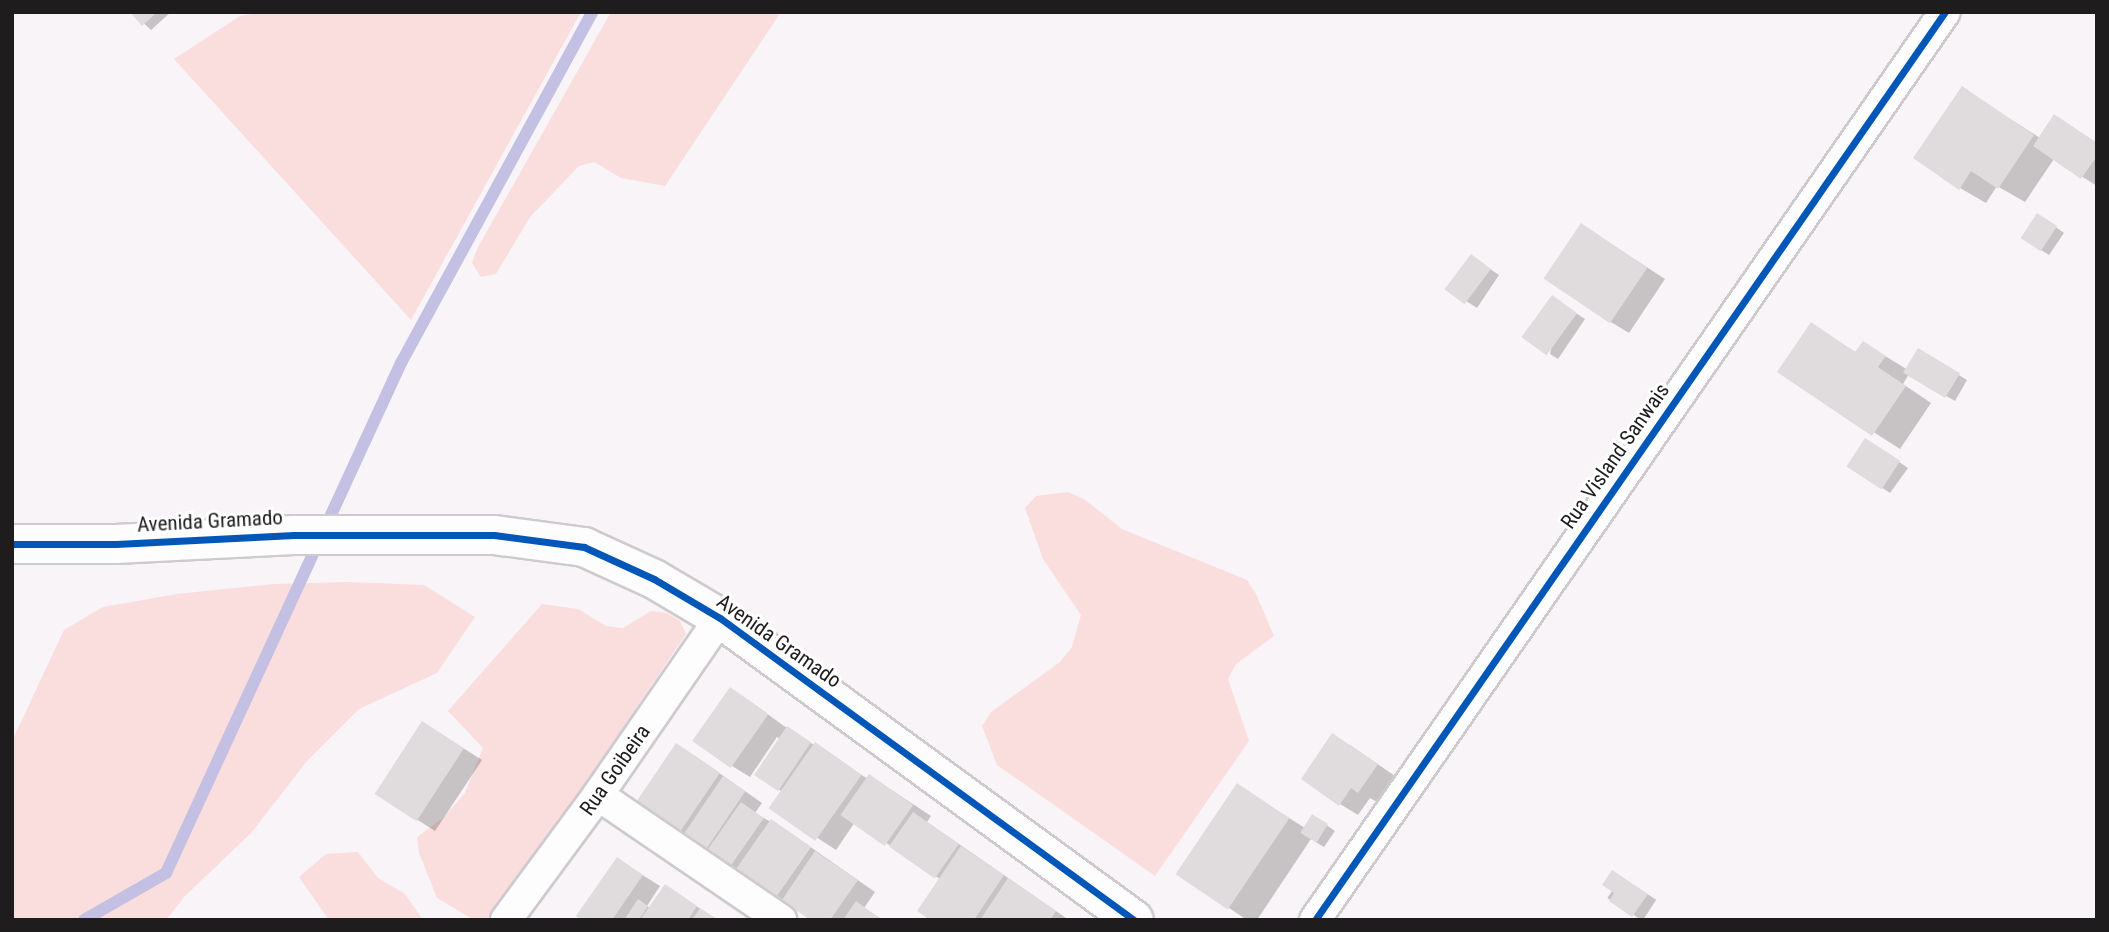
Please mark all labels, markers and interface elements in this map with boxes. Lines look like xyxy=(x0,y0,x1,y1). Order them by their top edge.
street label: Rua Visland Sanwais xyxy=(1555,378,1675,534)
street label: Avenida Gramado xyxy=(137,505,283,537)
street label: Avenida Gramado xyxy=(712,589,846,693)
street label: Rua Goibeira xyxy=(575,720,655,820)

